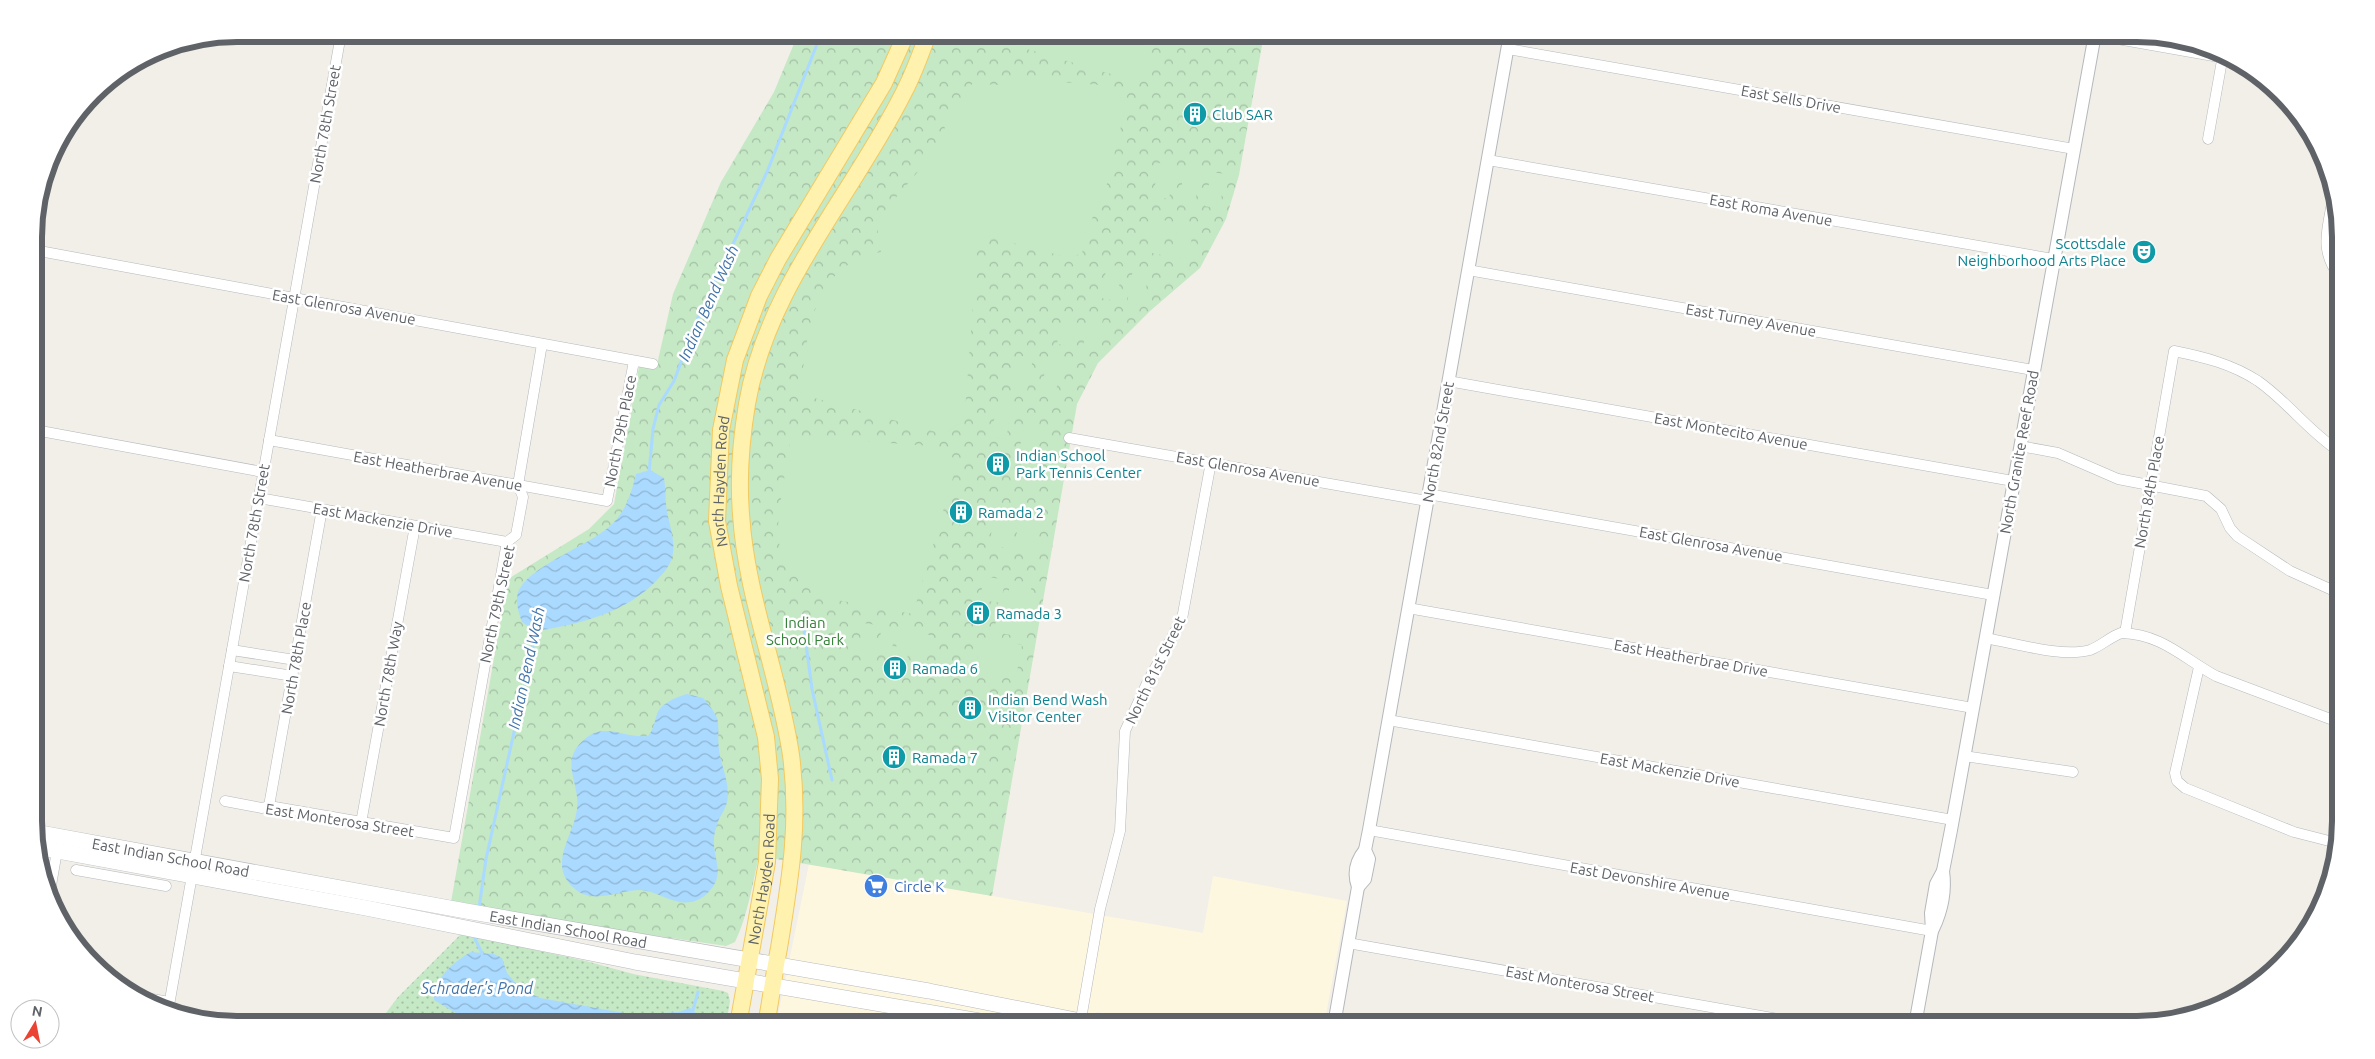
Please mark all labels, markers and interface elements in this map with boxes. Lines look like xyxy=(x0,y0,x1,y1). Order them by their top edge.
street label: North 78th Street xyxy=(306,63,344,184)
street label: East Sells Drive xyxy=(1740,82,1842,116)
building icon: Club SAR xyxy=(1182,101,1208,127)
place label: Club SAR xyxy=(1212,106,1273,123)
street label: East Roma Avenue xyxy=(1708,191,1834,229)
place label: Scottsdale Neighborhood Arts Place xyxy=(1957,235,2126,269)
theatre icon: Scottsdale Neighborhood Arts Place xyxy=(2131,239,2157,265)
water label: Indian Bend Wash xyxy=(674,242,742,364)
street label: East Glenrosa Avenue xyxy=(271,286,417,328)
street label: East Turney Avenue xyxy=(1684,300,1818,340)
street label: North Granite Reef Road xyxy=(1996,369,2042,535)
street label: North 79th Place xyxy=(601,374,639,488)
street label: North 82nd Street xyxy=(1419,380,1457,504)
street label: East Montecito Avenue xyxy=(1653,409,1809,453)
street label: North Hayden Road xyxy=(708,414,732,549)
street label: North 84th Place xyxy=(2131,435,2167,549)
place label: Indian School Park Tennis Center xyxy=(1016,447,1142,481)
street label: East Heatherbrae Avenue xyxy=(352,448,524,494)
street label: East Glenrosa Avenue xyxy=(1175,448,1321,490)
building icon: Indian School Park Tennis Center xyxy=(985,451,1011,477)
street label: North 78th Street xyxy=(235,462,273,583)
street label: East Mackenzie Drive xyxy=(312,499,454,541)
building icon: Ramada 2 xyxy=(948,499,974,525)
place label: Ramada 2 xyxy=(978,504,1044,521)
street label: East Glenrosa Avenue xyxy=(1638,523,1784,565)
street label: North 79th Street xyxy=(476,544,518,664)
building icon: Ramada 3 xyxy=(965,600,991,626)
street label: North 78th Place xyxy=(278,601,314,715)
water label: Indian Bend Wash xyxy=(504,605,548,731)
place label: Ramada 3 xyxy=(996,605,1062,622)
street label: North 81st Street xyxy=(1122,613,1188,727)
park label: Indian School Park xyxy=(766,614,844,648)
street label: North 78th Way xyxy=(370,620,406,728)
street label: East Heatherbrae Drive xyxy=(1613,636,1769,680)
building icon: Ramada 6 xyxy=(882,655,908,681)
place label: Ramada 6 xyxy=(912,660,978,677)
place label: Indian Bend Wash Visitor Center xyxy=(988,691,1107,725)
building icon: Indian Bend Wash Visitor Center xyxy=(957,695,983,721)
building icon: Ramada 7 xyxy=(881,744,907,770)
place label: Ramada 7 xyxy=(912,749,978,766)
street label: East Mackenzie Drive xyxy=(1599,749,1741,791)
street label: East Monterosa Street xyxy=(264,800,416,840)
street label: North Hayden Road xyxy=(744,813,777,946)
street label: East Indian School Road xyxy=(91,834,251,880)
street label: East Devonshire Avenue xyxy=(1569,859,1731,903)
supermarket icon: Circle K xyxy=(863,873,889,899)
place label: Circle K xyxy=(894,878,944,895)
street label: East Indian School Road xyxy=(488,907,648,951)
street label: East Monterosa Street xyxy=(1504,963,1656,1005)
water label: Schrader's Pond xyxy=(420,979,534,997)
north arrow xyxy=(10,999,60,1049)
text: N xyxy=(31,1002,44,1020)

